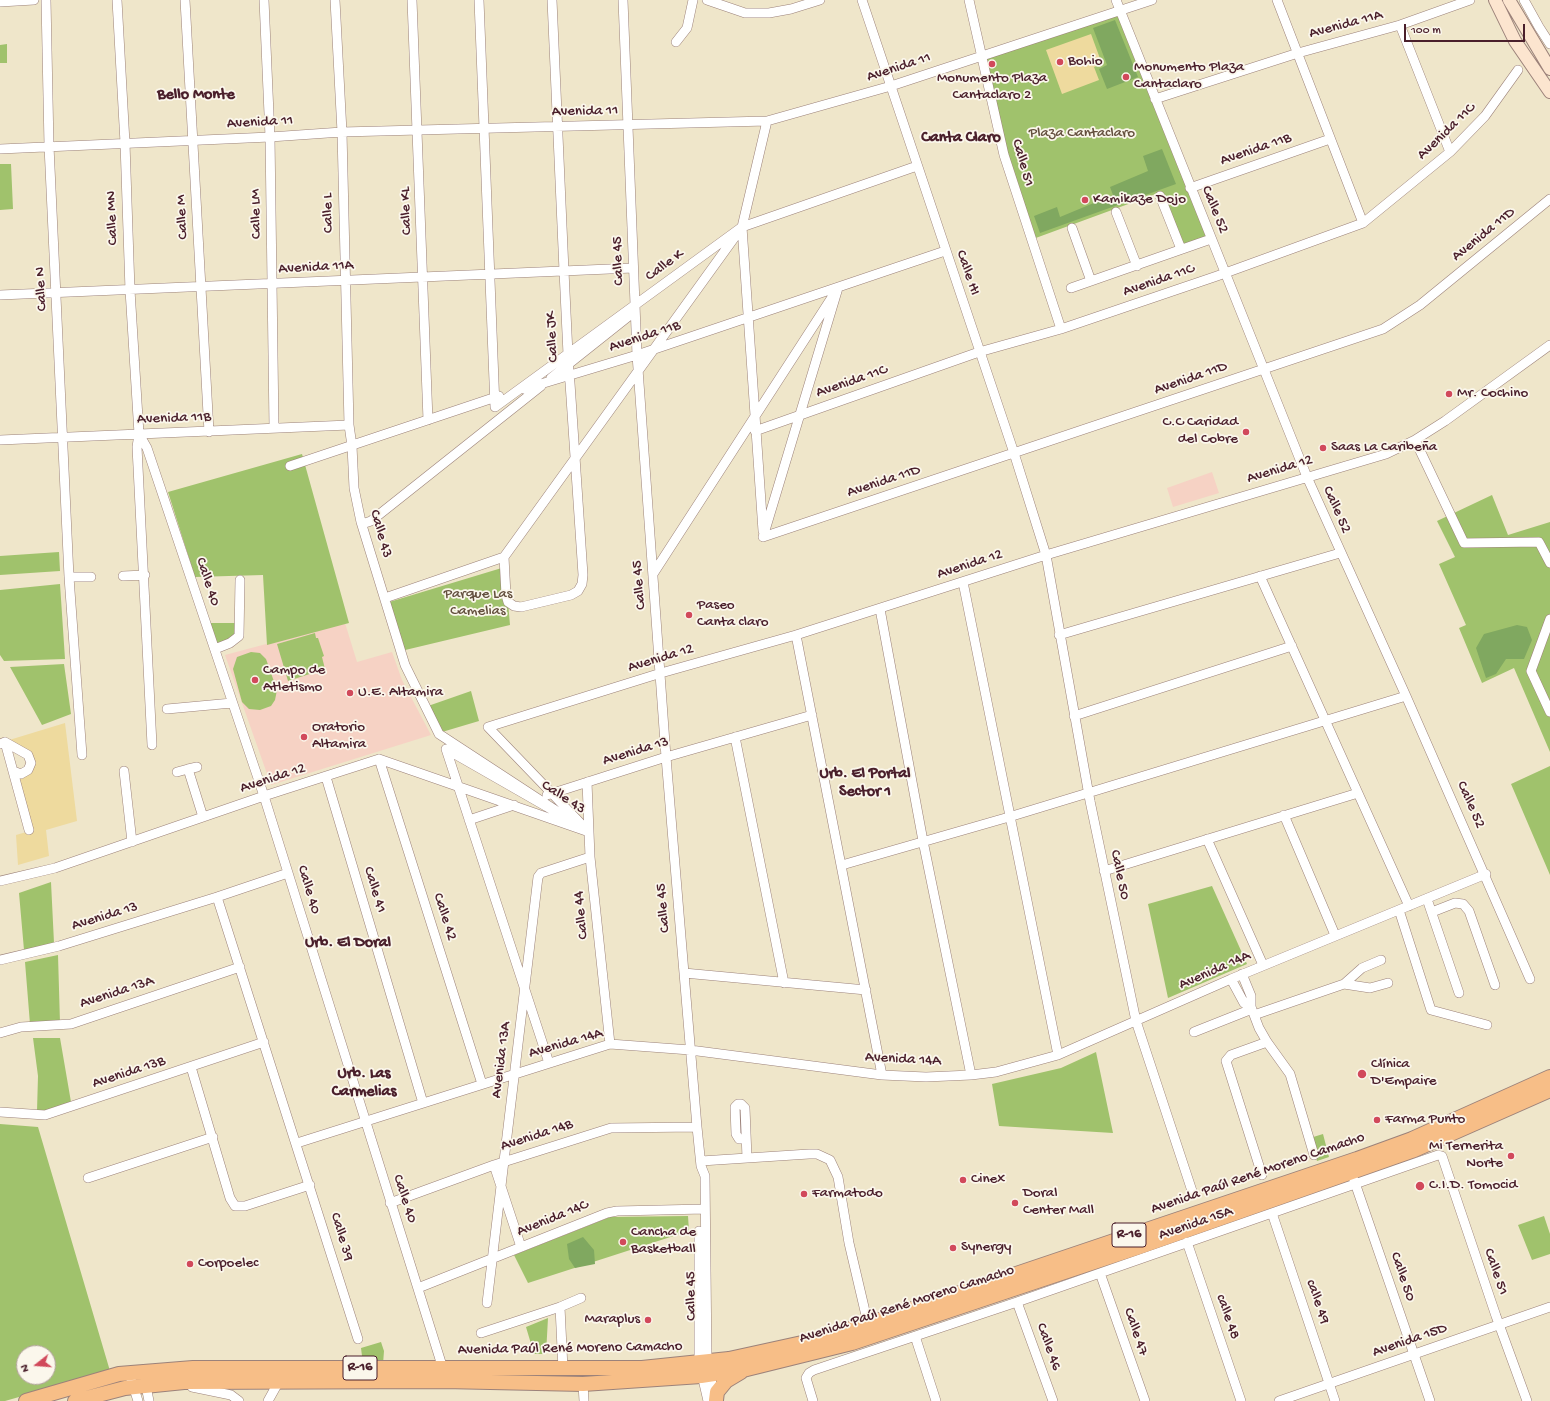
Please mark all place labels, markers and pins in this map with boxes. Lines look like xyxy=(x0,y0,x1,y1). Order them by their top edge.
place label: Bohio xyxy=(1068,53,1103,71)
marker: Bohio xyxy=(1055,57,1065,67)
marker: Monumento Plaza Cantaclaro 2 xyxy=(987,59,997,69)
place label: Monumento Plaza Cantaclaro xyxy=(1134,59,1244,94)
place label: Monumento Plaza Cantaclaro 2 xyxy=(937,70,1047,105)
marker: Monumento Plaza Cantaclaro xyxy=(1121,72,1131,82)
place label: Kamikaze Dojo xyxy=(1093,191,1186,209)
marker: Kamikaze Dojo xyxy=(1080,195,1090,205)
place label: Mr. Cochino xyxy=(1457,385,1528,403)
marker: Mr. Cochino xyxy=(1444,389,1454,399)
place label: C.C Caridad del Cobre xyxy=(1163,414,1238,449)
marker: C.C Caridad del Cobre xyxy=(1241,427,1251,437)
place label: Saas La Caribeña xyxy=(1331,439,1437,457)
marker: Saas La Caribeña xyxy=(1318,443,1328,453)
place label: Paseo Canta claro xyxy=(697,597,768,632)
marker: Paseo Canta claro xyxy=(684,610,694,620)
place label: Campo de Atletismo xyxy=(263,662,325,697)
marker: Campo de Atletismo xyxy=(250,675,260,685)
place label: U.E. Altamira xyxy=(358,684,443,702)
marker: U.E. Altamira xyxy=(345,688,355,698)
place label: Oratorio Altamira xyxy=(312,719,366,754)
marker: Oratorio Altamira xyxy=(299,732,309,742)
place label: Clínica D'Empaire xyxy=(1371,1056,1437,1091)
marker: Clínica D'Empaire xyxy=(1356,1068,1368,1080)
place label: Farma Punto xyxy=(1385,1111,1465,1129)
marker: Farma Punto xyxy=(1372,1115,1382,1125)
place label: Mi Ternerita Norte xyxy=(1429,1138,1503,1173)
marker: Mi Ternerita Norte xyxy=(1506,1151,1516,1161)
place label: Cinex xyxy=(971,1171,1005,1189)
marker: Cinex xyxy=(958,1175,968,1185)
place label: C.I.D. Tomocid xyxy=(1429,1177,1517,1195)
marker: C.I.D. Tomocid xyxy=(1414,1180,1426,1192)
place label: Farmatodo xyxy=(812,1185,883,1203)
place label: Doral Center Mall xyxy=(1023,1185,1094,1220)
marker: Farmatodo xyxy=(799,1189,809,1199)
marker: Doral Center Mall xyxy=(1010,1198,1020,1208)
place label: Cancha de Basketball xyxy=(631,1224,696,1259)
marker: Cancha de Basketball xyxy=(618,1237,628,1247)
place label: Synergy xyxy=(961,1239,1011,1257)
marker: Synergy xyxy=(948,1243,958,1253)
place label: Corpoelec xyxy=(198,1255,258,1273)
marker: Corpoelec xyxy=(185,1259,195,1269)
place label: Maraplus xyxy=(584,1311,640,1329)
marker: Maraplus xyxy=(643,1315,653,1325)

